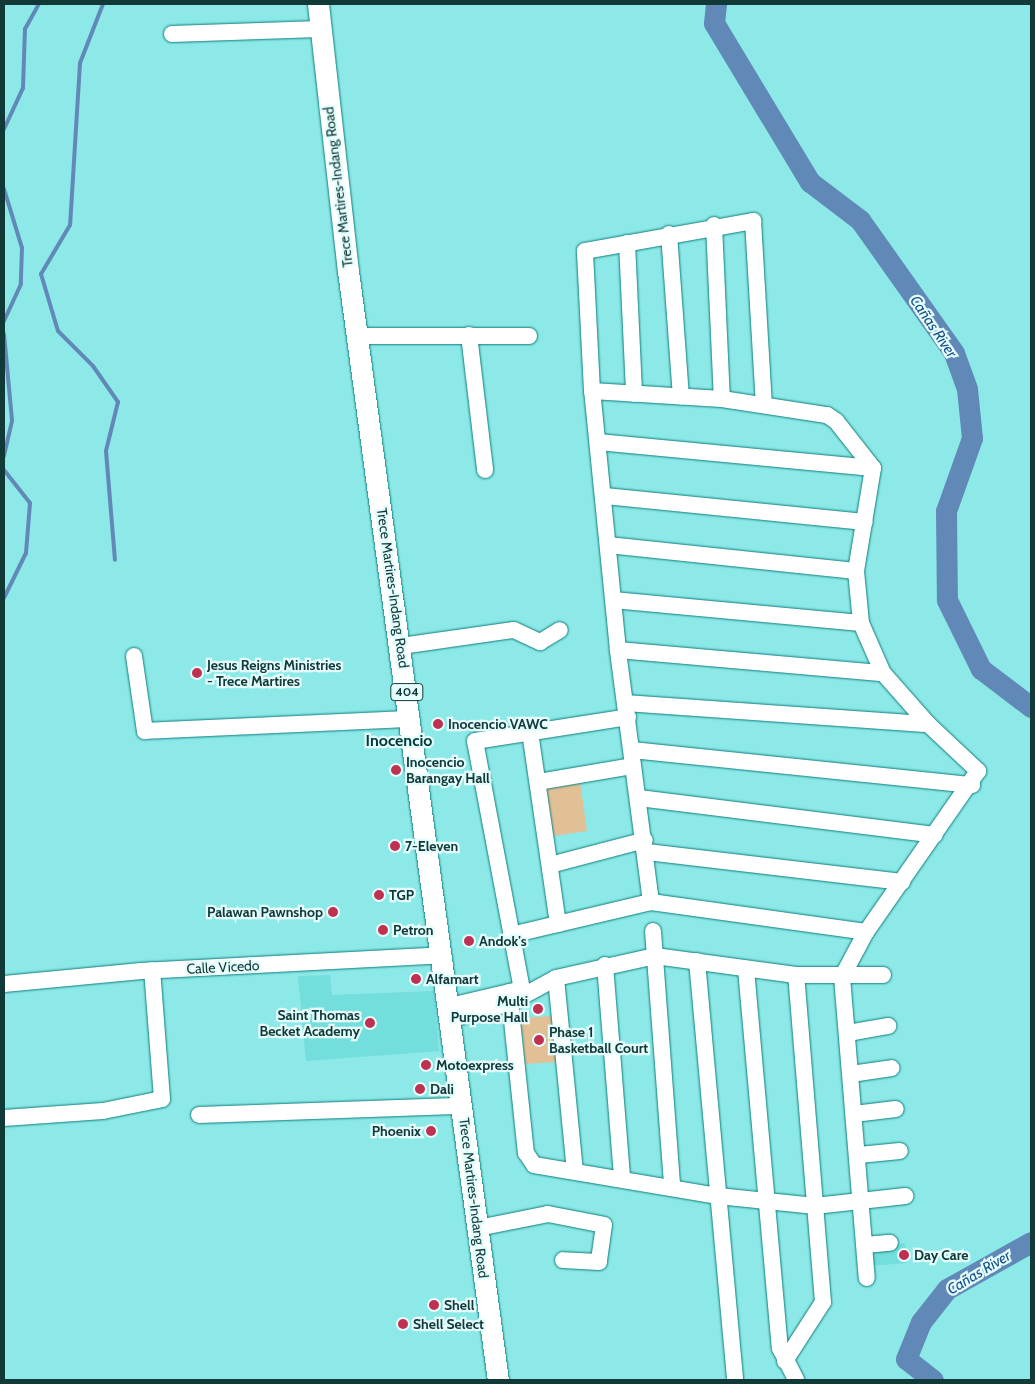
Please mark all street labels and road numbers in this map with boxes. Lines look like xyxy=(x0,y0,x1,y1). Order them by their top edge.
street label: Trece Martires-Indang Road xyxy=(320,106,356,268)
street label: Trece Martires-Indang Road xyxy=(373,507,413,669)
road number: 404 xyxy=(390,682,424,702)
street label: Calle Vicedo xyxy=(186,957,260,977)
street label: Trece Martires-Indang Road xyxy=(456,1117,492,1279)

